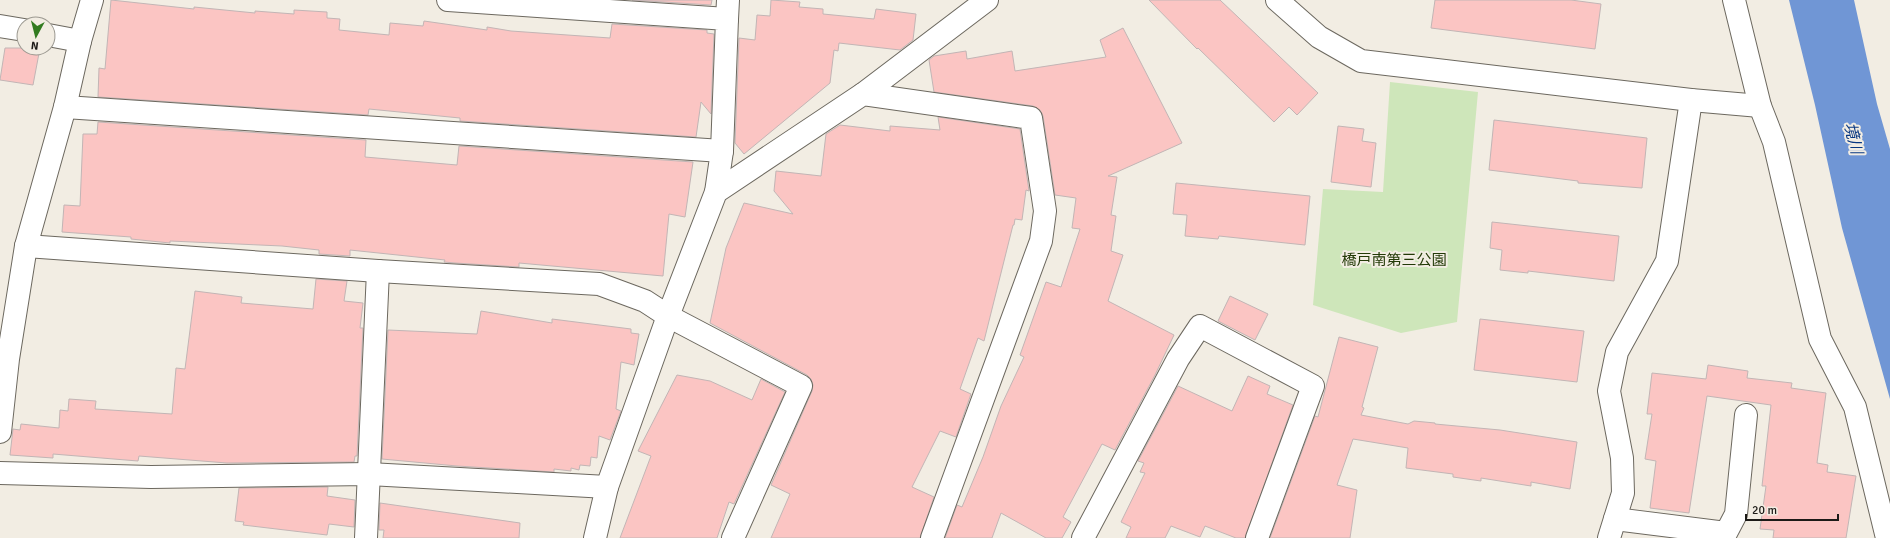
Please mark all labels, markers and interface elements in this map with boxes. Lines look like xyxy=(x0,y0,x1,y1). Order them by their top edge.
north arrow xyxy=(16,16,56,56)
text: N xyxy=(30,39,39,52)
water label: 境川 xyxy=(1839,120,1867,158)
park label: 橋戸南第三公園 xyxy=(1341,251,1447,269)
scale bar xyxy=(1746,496,1838,522)
text: 20 m xyxy=(1752,503,1777,518)

